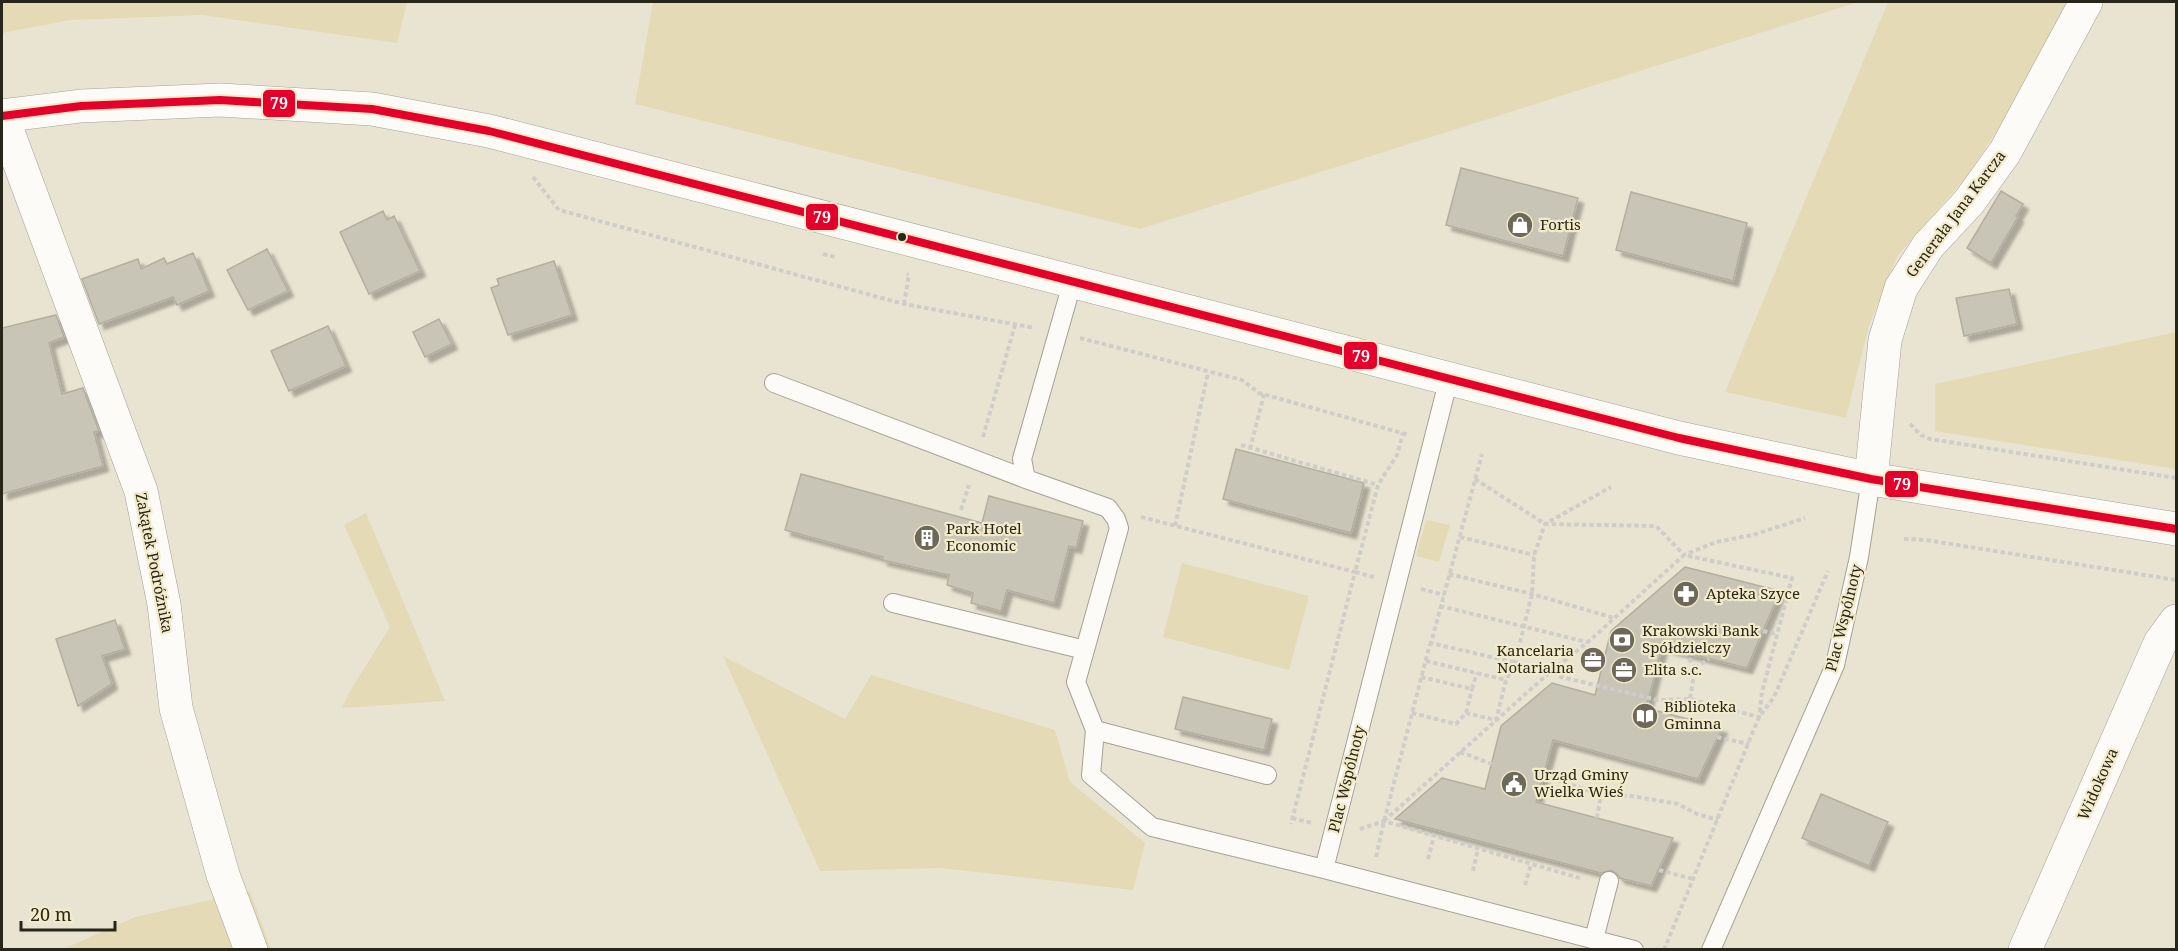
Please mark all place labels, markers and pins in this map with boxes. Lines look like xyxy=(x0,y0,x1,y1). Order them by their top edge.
shop icon: Fortis xyxy=(1505,210,1535,240)
place label: Fortis xyxy=(1540,214,1581,234)
unlabelled marker xyxy=(896,231,908,243)
place label: Park Hotel Economic xyxy=(946,518,1022,555)
building icon: Park Hotel Economic xyxy=(912,523,942,553)
pharmacy icon: Apteka Szyce xyxy=(1671,579,1701,609)
place label: Apteka Szyce xyxy=(1706,583,1800,603)
place label: Krakowski Bank Spółdzielczy xyxy=(1642,620,1759,657)
bank icon: Krakowski Bank Spółdzielczy xyxy=(1607,625,1637,655)
place label: Kancelaria Notarialna xyxy=(1497,640,1574,677)
office icon: Kancelaria Notarialna xyxy=(1578,645,1608,675)
office icon: Elita s.c. xyxy=(1609,655,1639,685)
place label: Elita s.c. xyxy=(1644,659,1702,679)
place label: Biblioteka Gminna xyxy=(1664,696,1736,733)
library icon: Biblioteka Gminna xyxy=(1630,701,1660,731)
place label: Urząd Gminy Wielka Wieś xyxy=(1534,764,1629,801)
public building icon: Urząd Gminy Wielka Wieś xyxy=(1499,769,1529,799)

